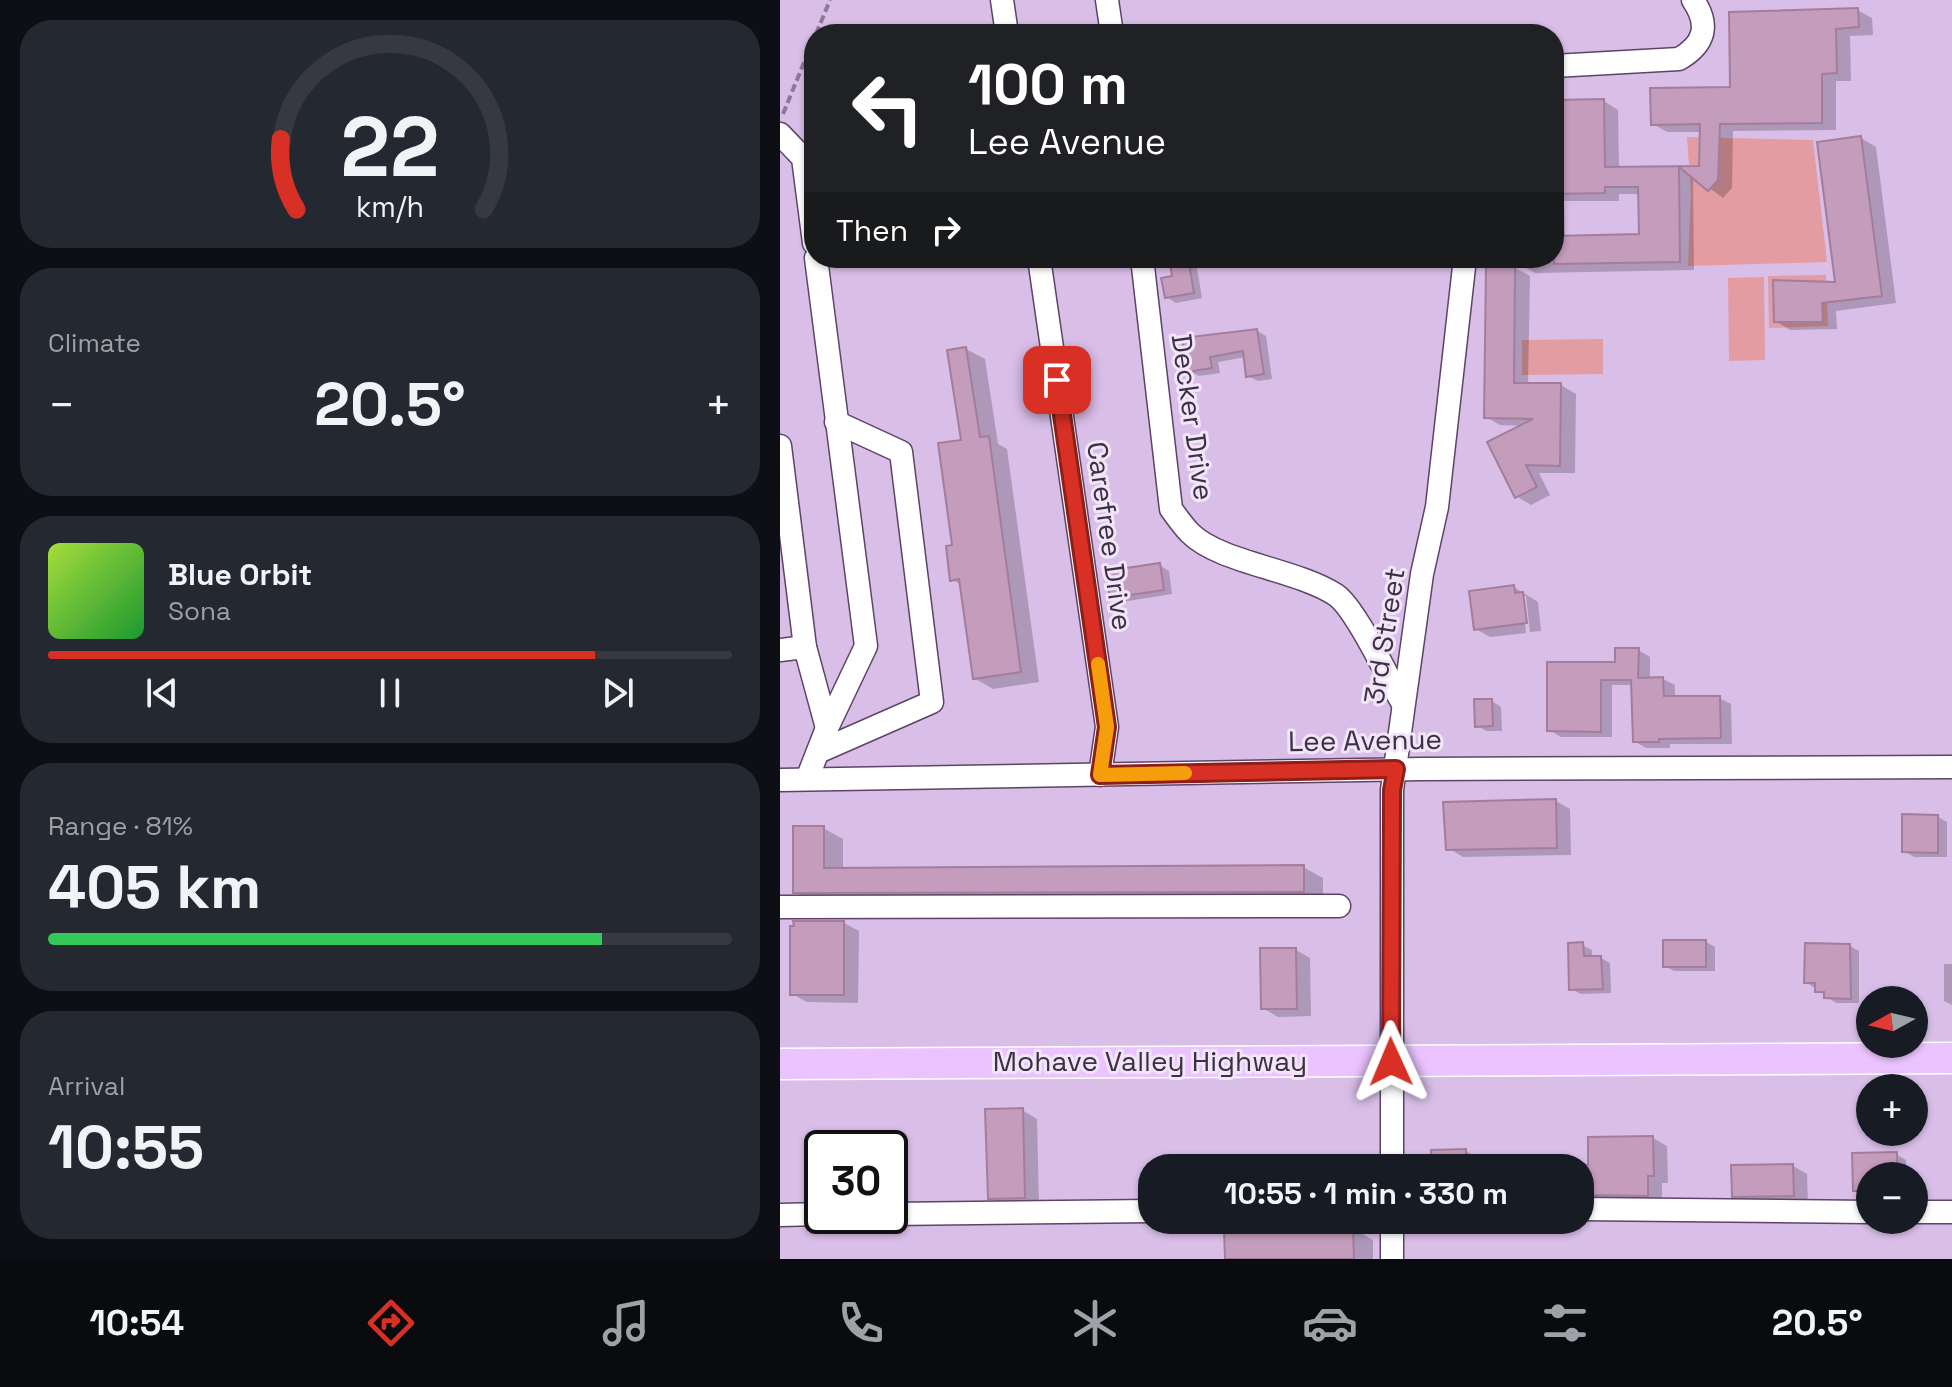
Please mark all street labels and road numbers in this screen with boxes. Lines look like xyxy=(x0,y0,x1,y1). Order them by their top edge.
street label: Decker Drive xyxy=(1164,331,1222,503)
street label: Carefree Drive xyxy=(1079,439,1141,633)
street label: 3rd Street xyxy=(1355,565,1413,707)
street label: Lee Avenue xyxy=(1288,721,1442,759)
street label: Mohave Valley Highway xyxy=(993,1043,1307,1079)

